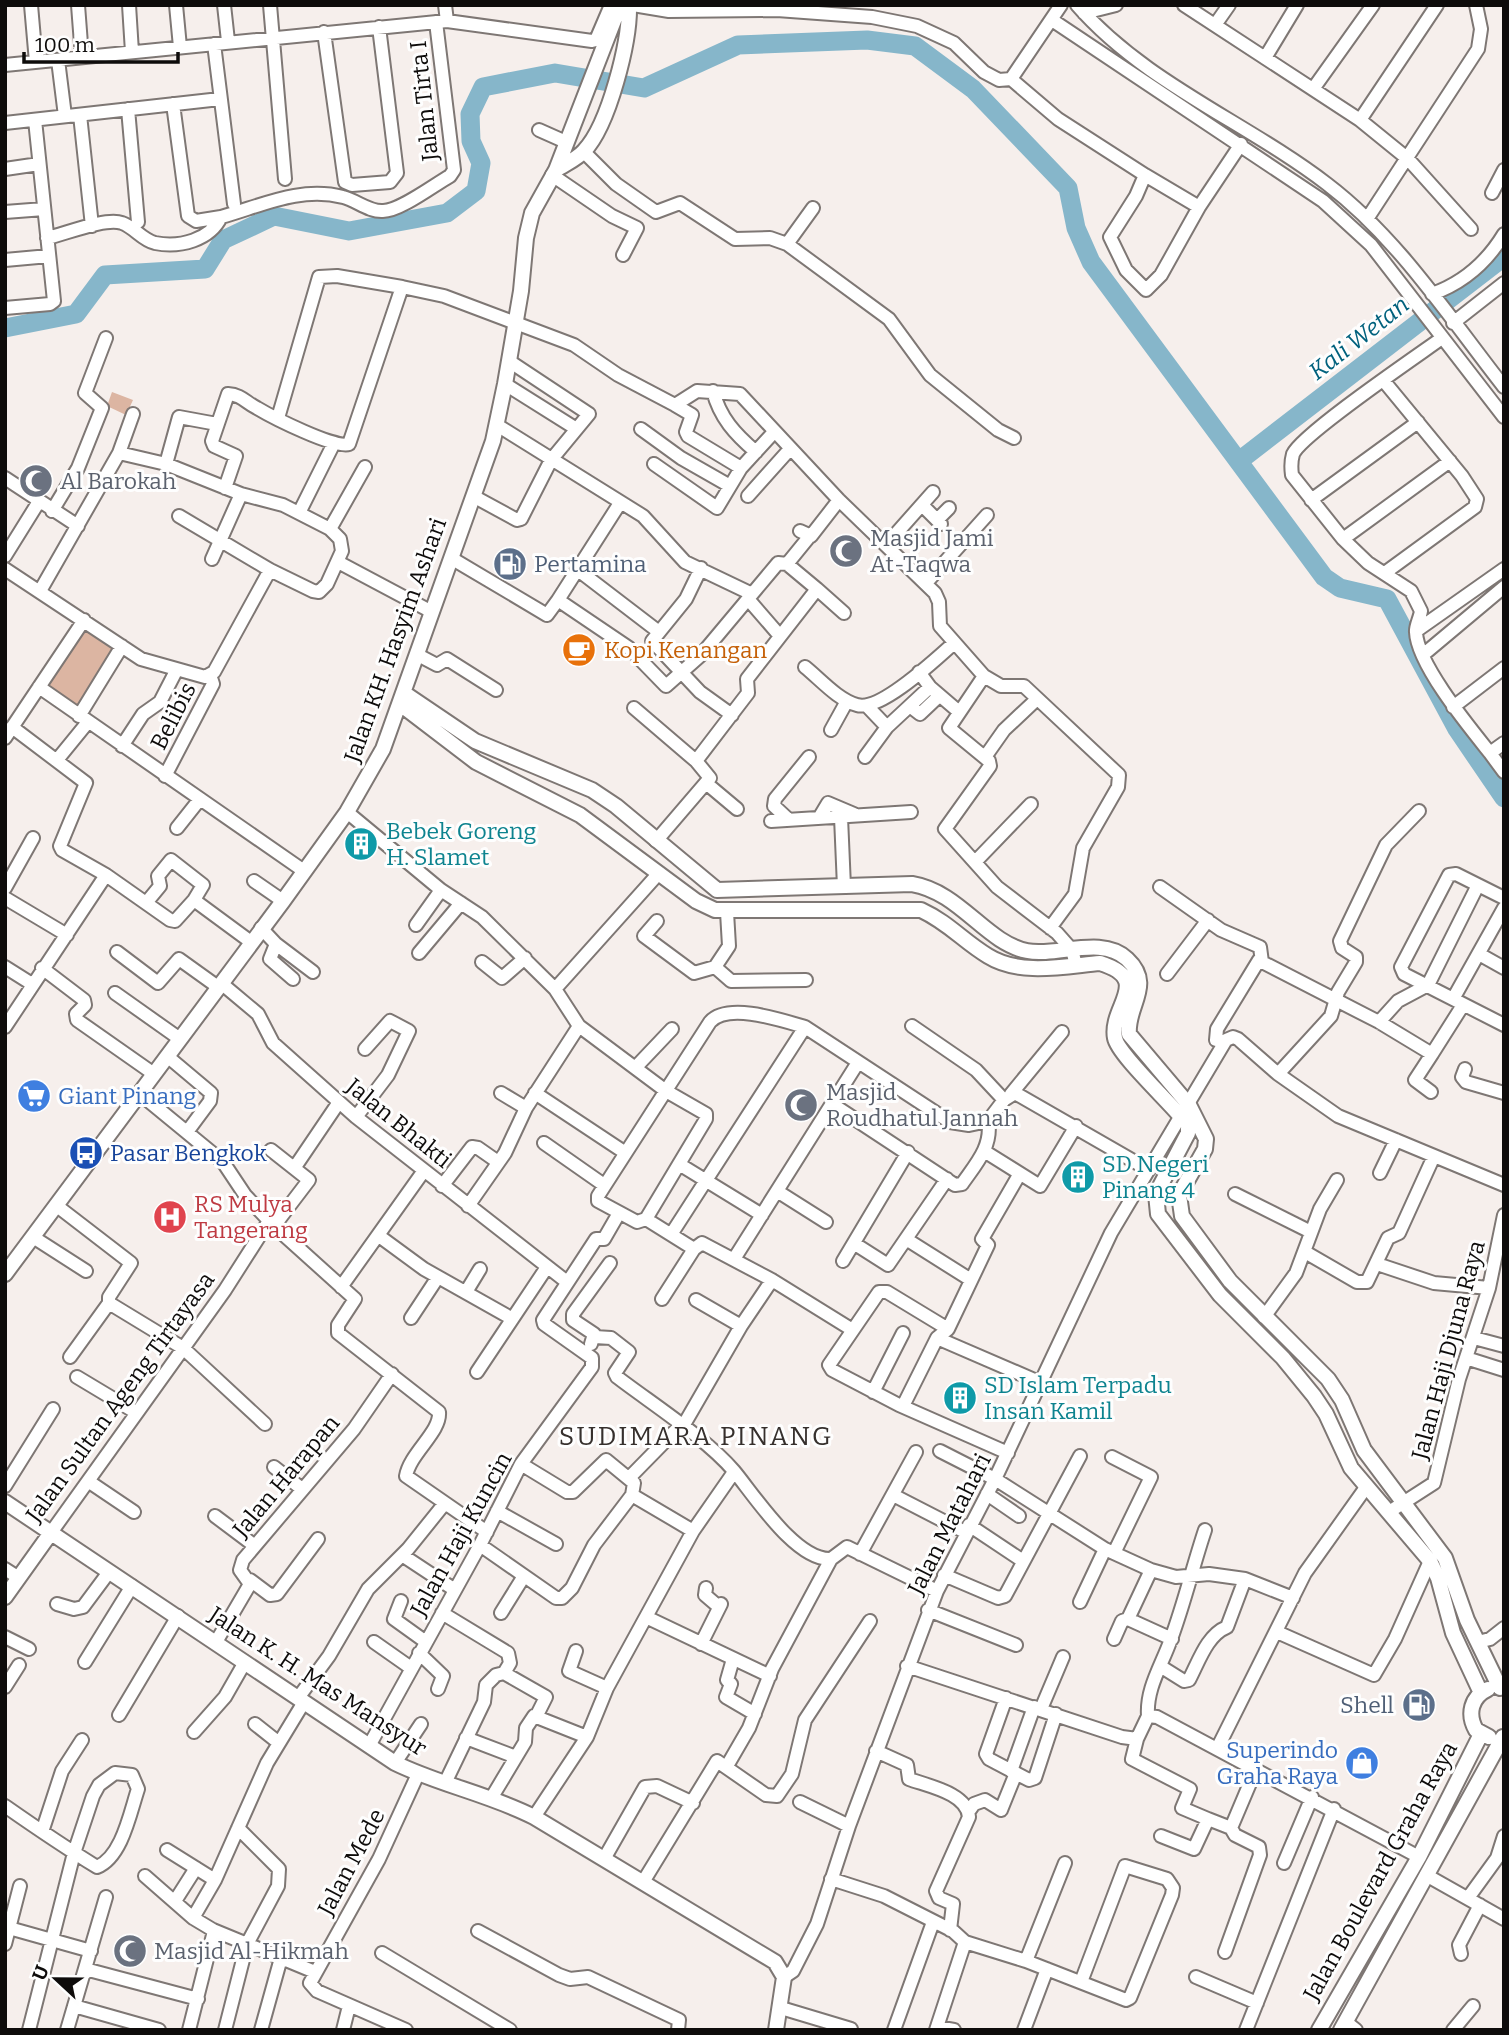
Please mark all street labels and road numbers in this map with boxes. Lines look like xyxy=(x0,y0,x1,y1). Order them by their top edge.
street label: Jalan Tirta I xyxy=(404,39,444,164)
street label: Jalan KH. Hasyim Ashari xyxy=(337,514,452,767)
street label: Belibis xyxy=(144,678,202,754)
street label: Jalan Bhakti xyxy=(340,1072,457,1174)
street label: Jalan Haji Djuna Raya xyxy=(1405,1237,1491,1464)
street label: Jalan Sultan Ageng Tirtayasa xyxy=(19,1266,220,1528)
street label: Jalan Harapan xyxy=(226,1409,346,1544)
street label: Jalan Haji Kuncin xyxy=(404,1447,518,1622)
street label: Jalan Matahari xyxy=(901,1449,997,1600)
street label: Jalan K. H. Mas Mansyur xyxy=(203,1600,432,1762)
street label: Jalan Boulevard Graha Raya xyxy=(1296,1736,1463,2006)
street label: Jalan Mede xyxy=(311,1804,391,1921)

